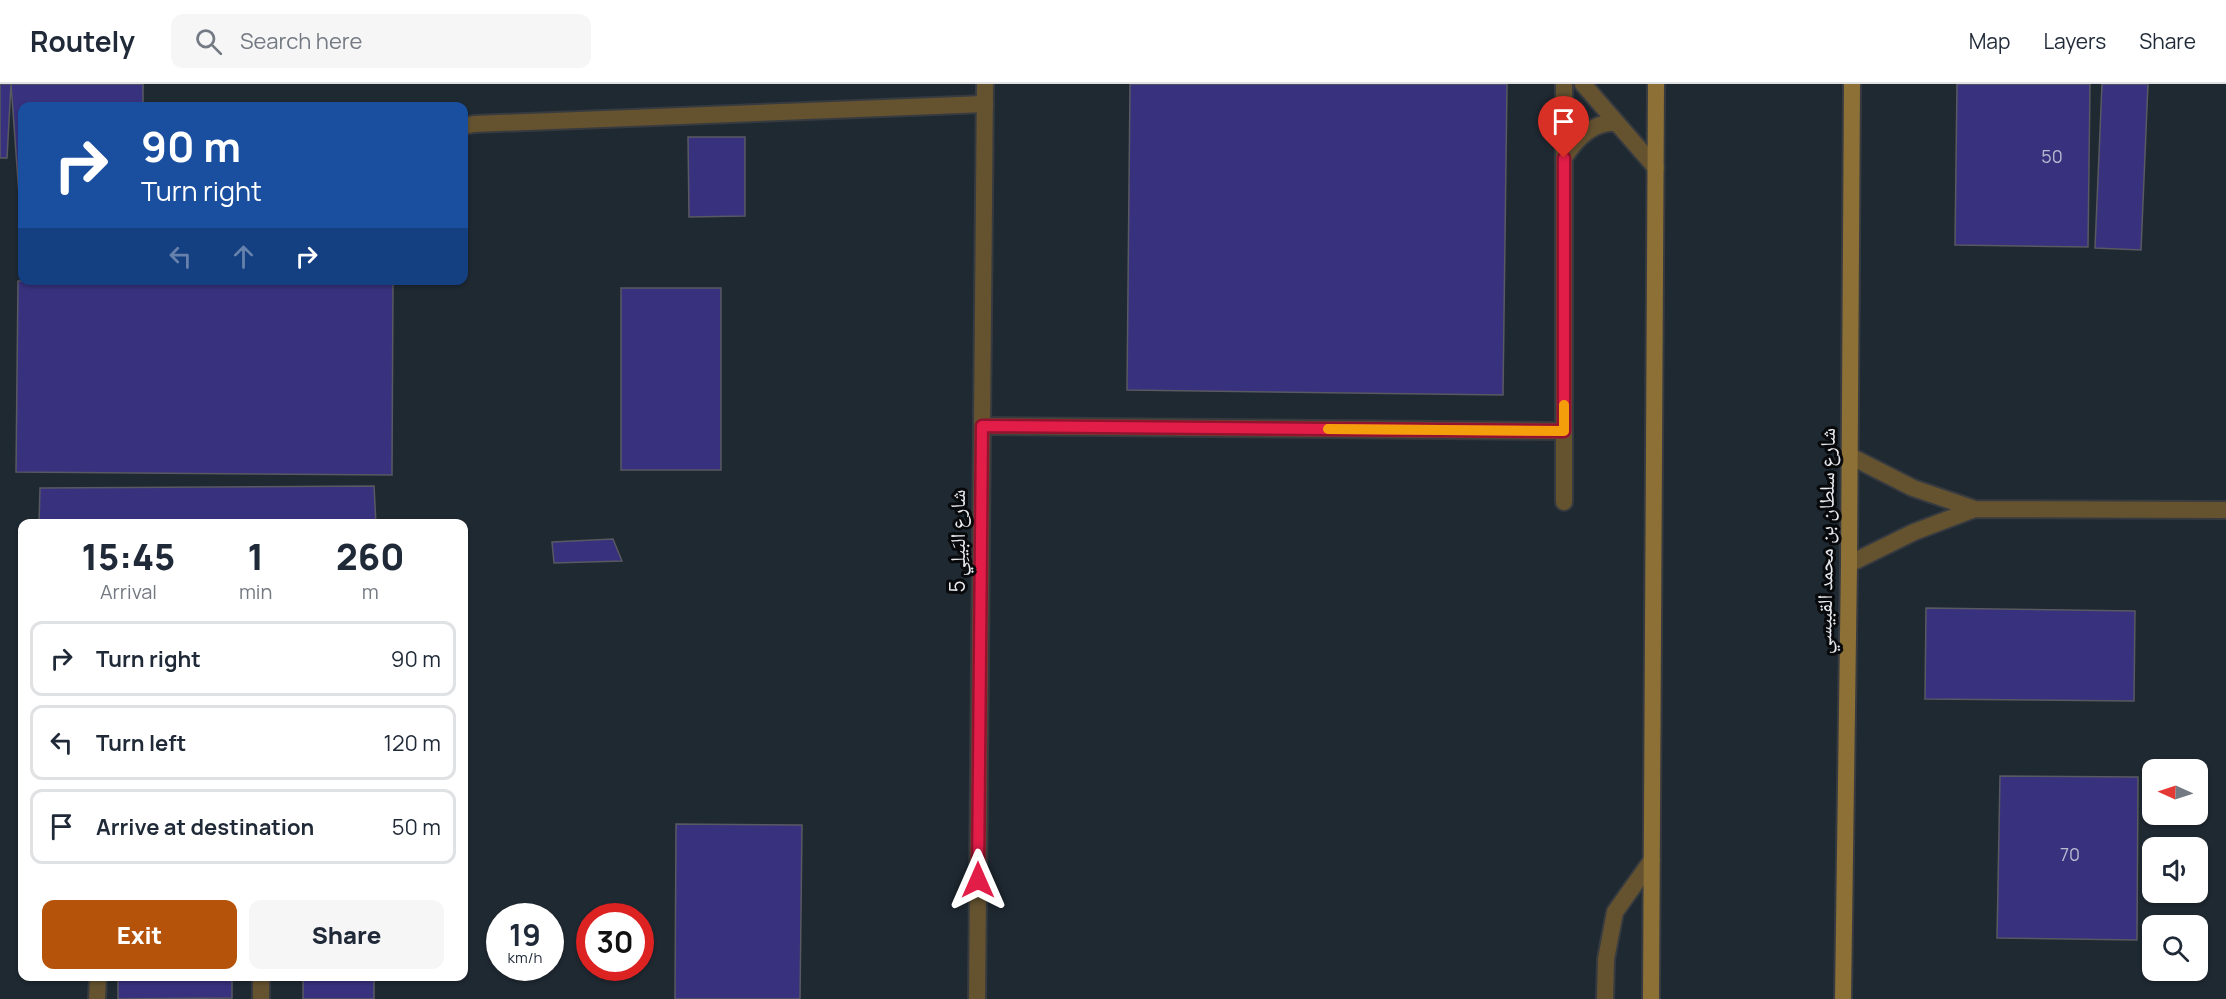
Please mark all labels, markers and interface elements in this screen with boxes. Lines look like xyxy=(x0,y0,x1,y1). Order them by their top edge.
search box xyxy=(171,14,591,68)
text: Routely xyxy=(30,22,135,60)
icon: search xyxy=(192,25,225,58)
text: Search here xyxy=(240,26,362,56)
text: Map xyxy=(1969,27,2010,55)
text: Layers xyxy=(2043,27,2106,55)
text: Share xyxy=(2139,27,2196,55)
pin xyxy=(1538,96,1589,158)
icon: arrive xyxy=(1547,105,1580,138)
text: 90 m xyxy=(141,117,241,175)
icon: right xyxy=(42,126,120,204)
house number: 50 xyxy=(2041,144,2063,168)
text: Turn right xyxy=(141,172,262,209)
icon: left xyxy=(164,240,197,273)
icon: ahead xyxy=(227,240,260,273)
icon: right xyxy=(290,240,323,273)
street label: شارع سلطان بن محمد القبيسي xyxy=(1809,428,1844,654)
street label: شارع البَيلِي 5 xyxy=(943,489,974,593)
text: 15:45 xyxy=(82,532,175,581)
text: 1 xyxy=(247,532,264,581)
text: 260 xyxy=(336,532,404,581)
text: Arrival xyxy=(100,578,157,605)
text: min xyxy=(239,578,272,605)
text: m xyxy=(362,578,379,605)
icon: right xyxy=(45,642,78,675)
text: Turn right xyxy=(96,644,201,674)
text: 90 m xyxy=(391,644,441,674)
icon: left xyxy=(45,726,78,759)
text: Turn left xyxy=(96,728,186,758)
text: 120 m xyxy=(383,728,441,758)
north arrow xyxy=(2142,759,2208,825)
map controls xyxy=(2142,759,2208,981)
icon: arrive xyxy=(45,810,78,843)
text: Arrive at destination xyxy=(96,812,314,842)
text: 50 m xyxy=(392,812,441,842)
button: sound xyxy=(2142,837,2208,903)
house number: 70 xyxy=(2060,842,2080,866)
position arrow xyxy=(946,848,1010,912)
button: Exit xyxy=(42,900,237,969)
button: Share xyxy=(249,900,444,969)
speed limit sign: 30 xyxy=(576,903,654,981)
text: 19 xyxy=(509,914,541,955)
button: search xyxy=(2142,915,2208,981)
text: km/h xyxy=(508,947,542,968)

